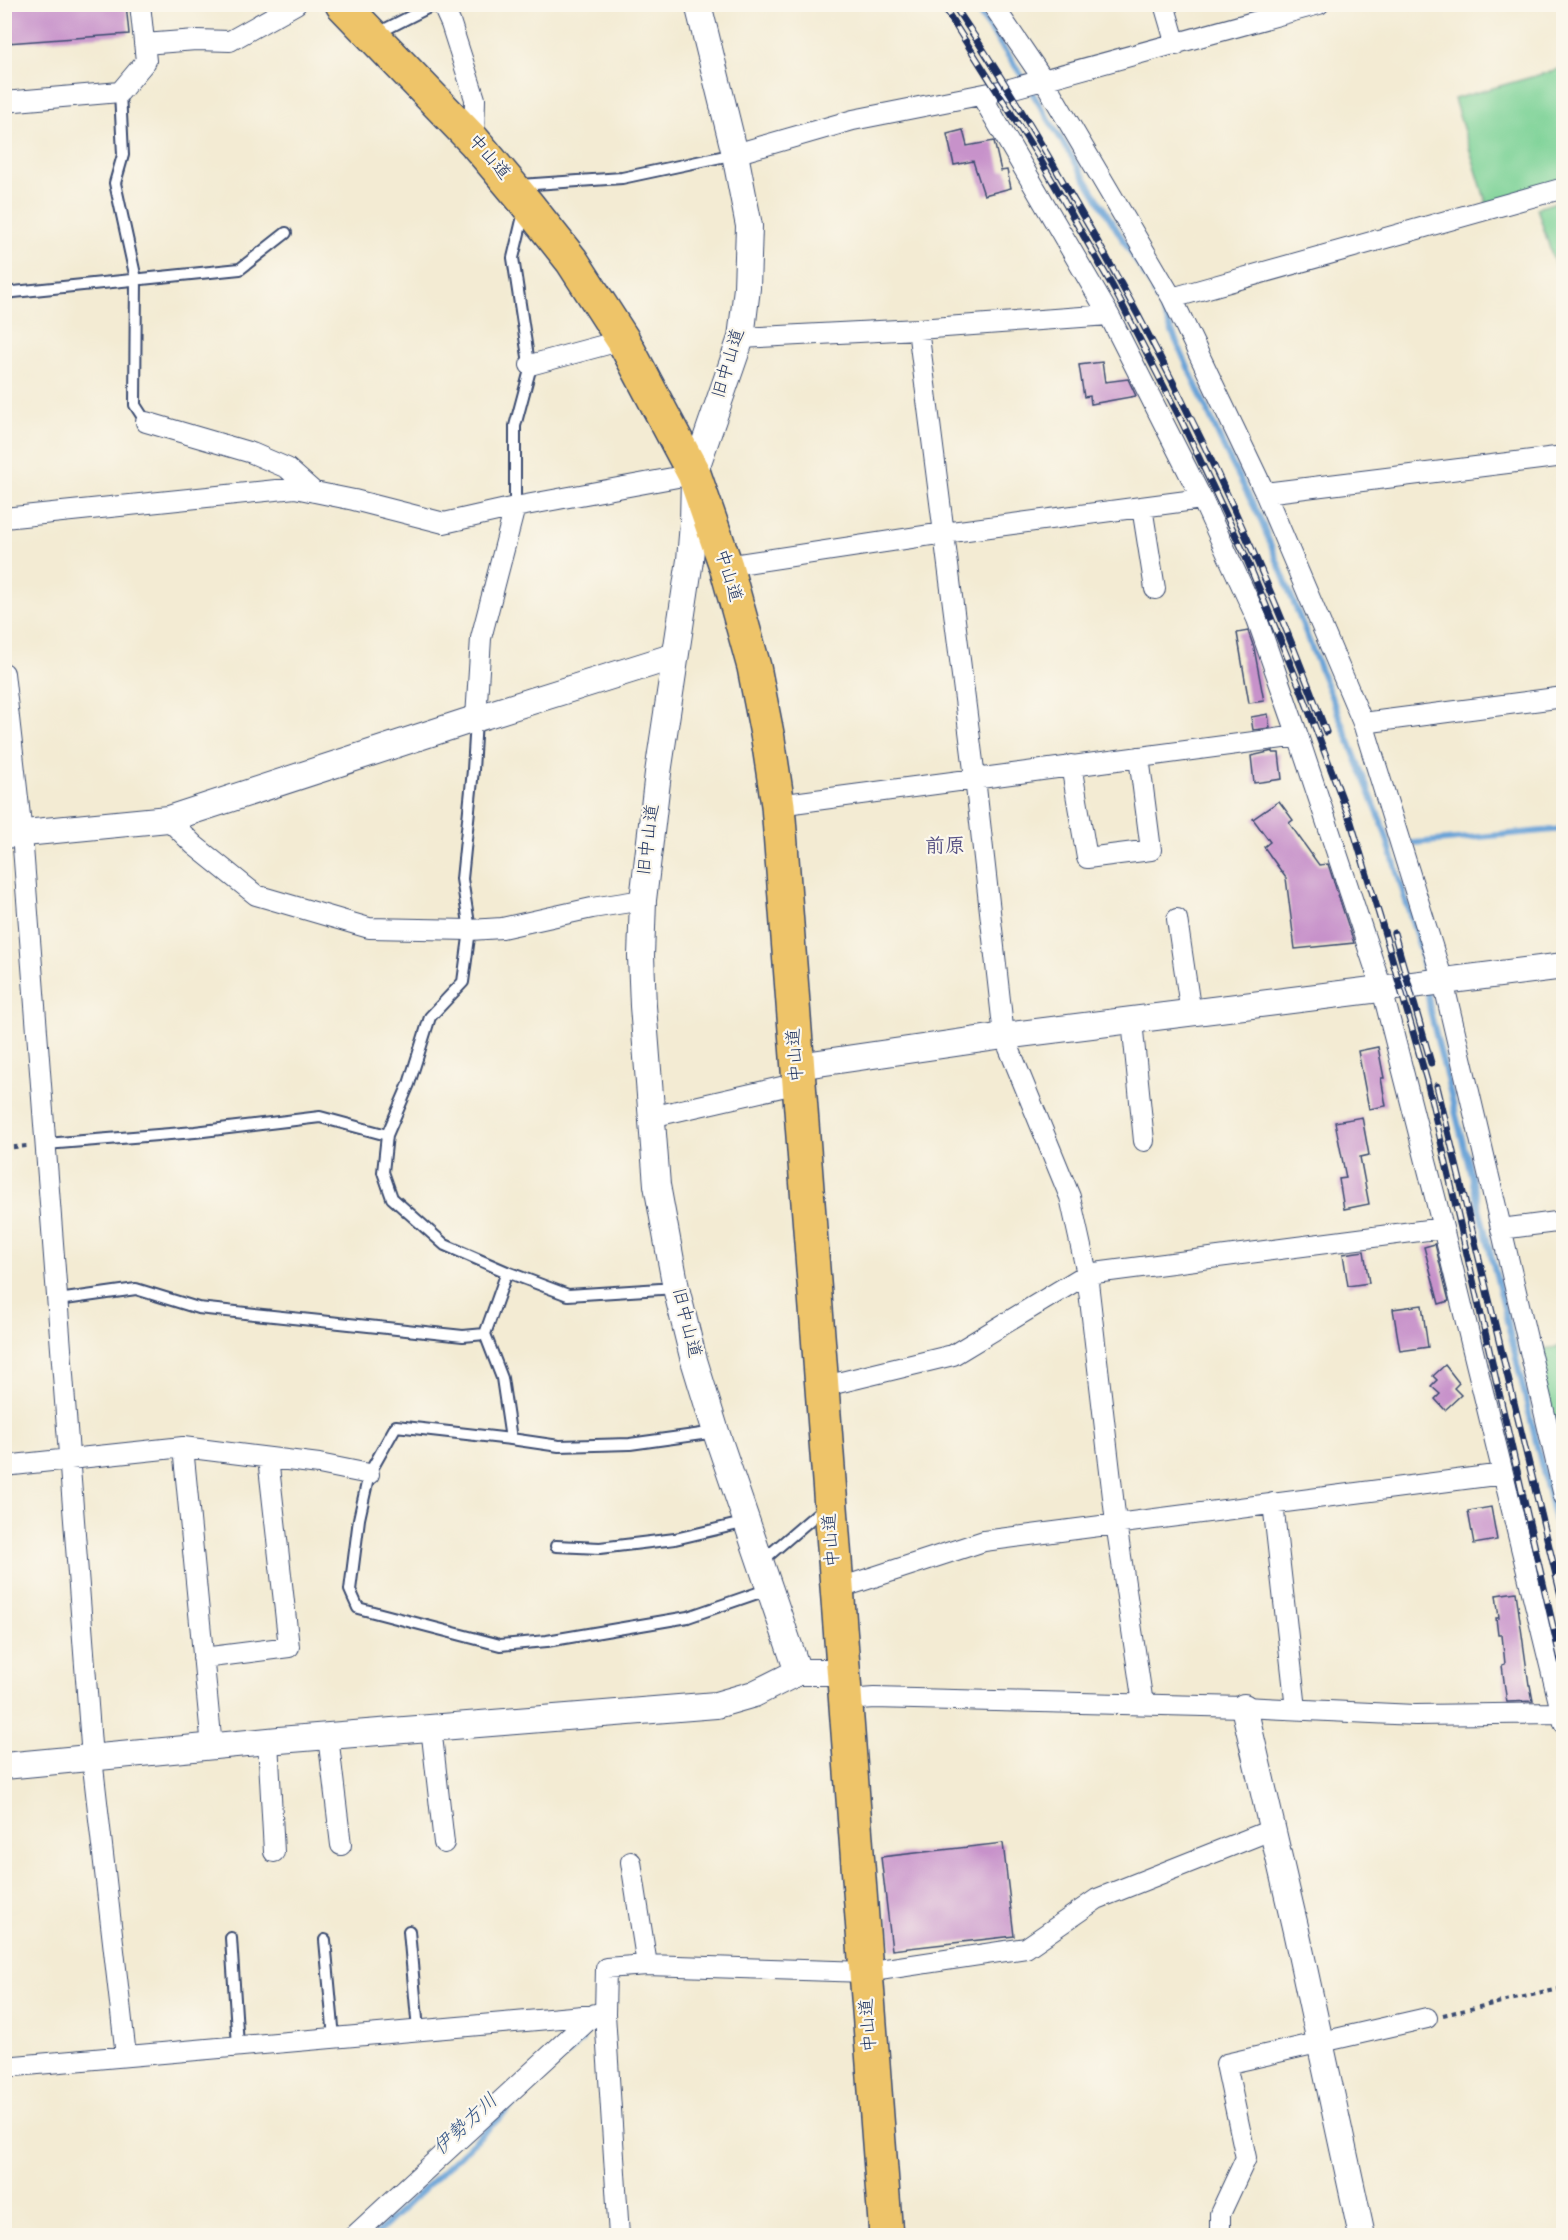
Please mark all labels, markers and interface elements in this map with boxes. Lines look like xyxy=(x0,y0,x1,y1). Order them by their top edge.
street label: 中山道 xyxy=(462,130,514,185)
street label: 旧中山道 xyxy=(708,326,751,401)
street label: 中山道 xyxy=(709,547,746,605)
street label: 旧中山道 xyxy=(634,803,665,877)
district label: 前原 xyxy=(925,835,965,860)
street label: 中山道 xyxy=(784,1027,809,1083)
street label: 旧中山道 xyxy=(666,1285,705,1360)
street label: 中山道 xyxy=(820,1512,845,1568)
street label: 中山道 xyxy=(857,1997,882,2053)
water label: 伊勢方川 xyxy=(429,2089,504,2162)

